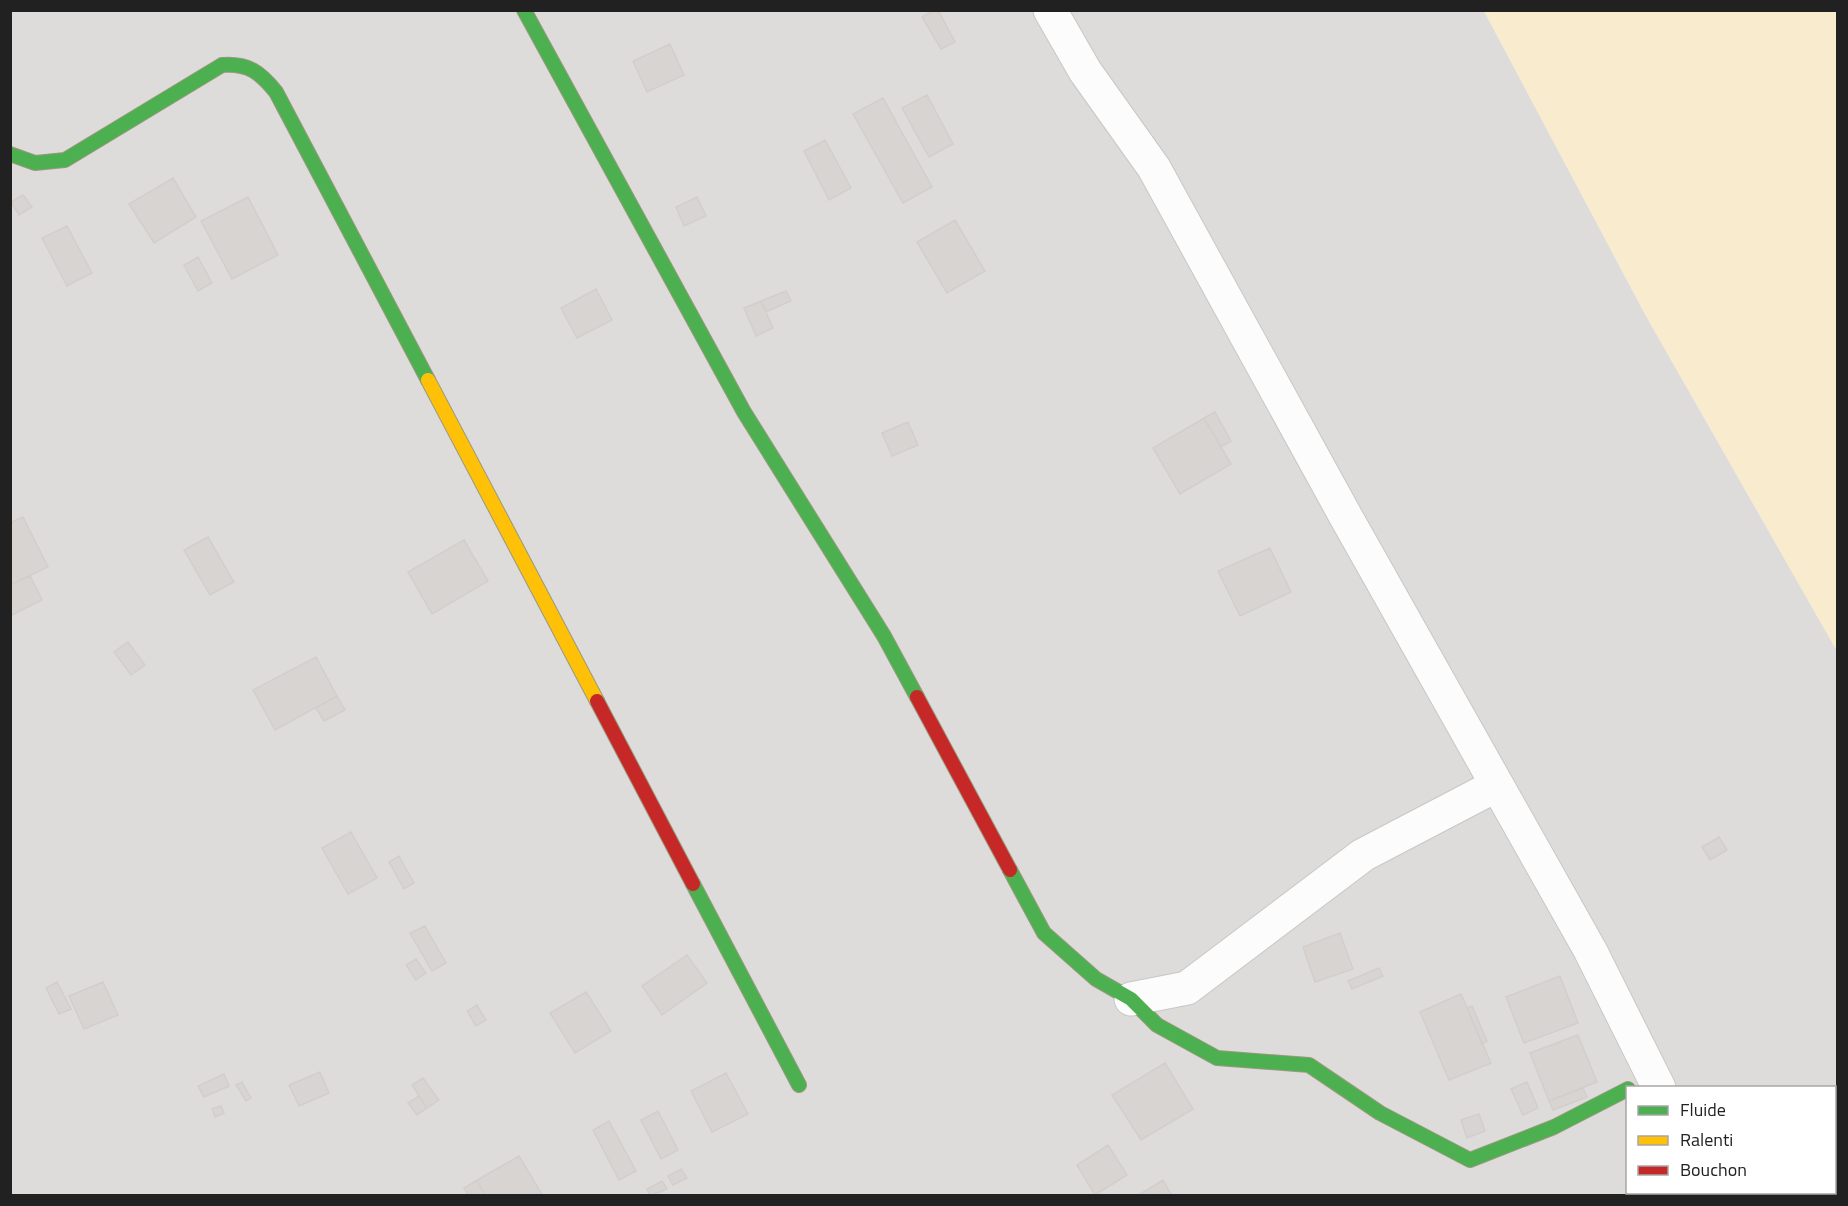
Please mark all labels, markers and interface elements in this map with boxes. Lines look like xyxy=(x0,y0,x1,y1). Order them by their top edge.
legend xyxy=(1626,1086,1836,1194)
text: Fluide xyxy=(1680,1096,1726,1123)
text: Ralenti xyxy=(1680,1126,1733,1153)
text: Bouchon xyxy=(1680,1156,1747,1183)

